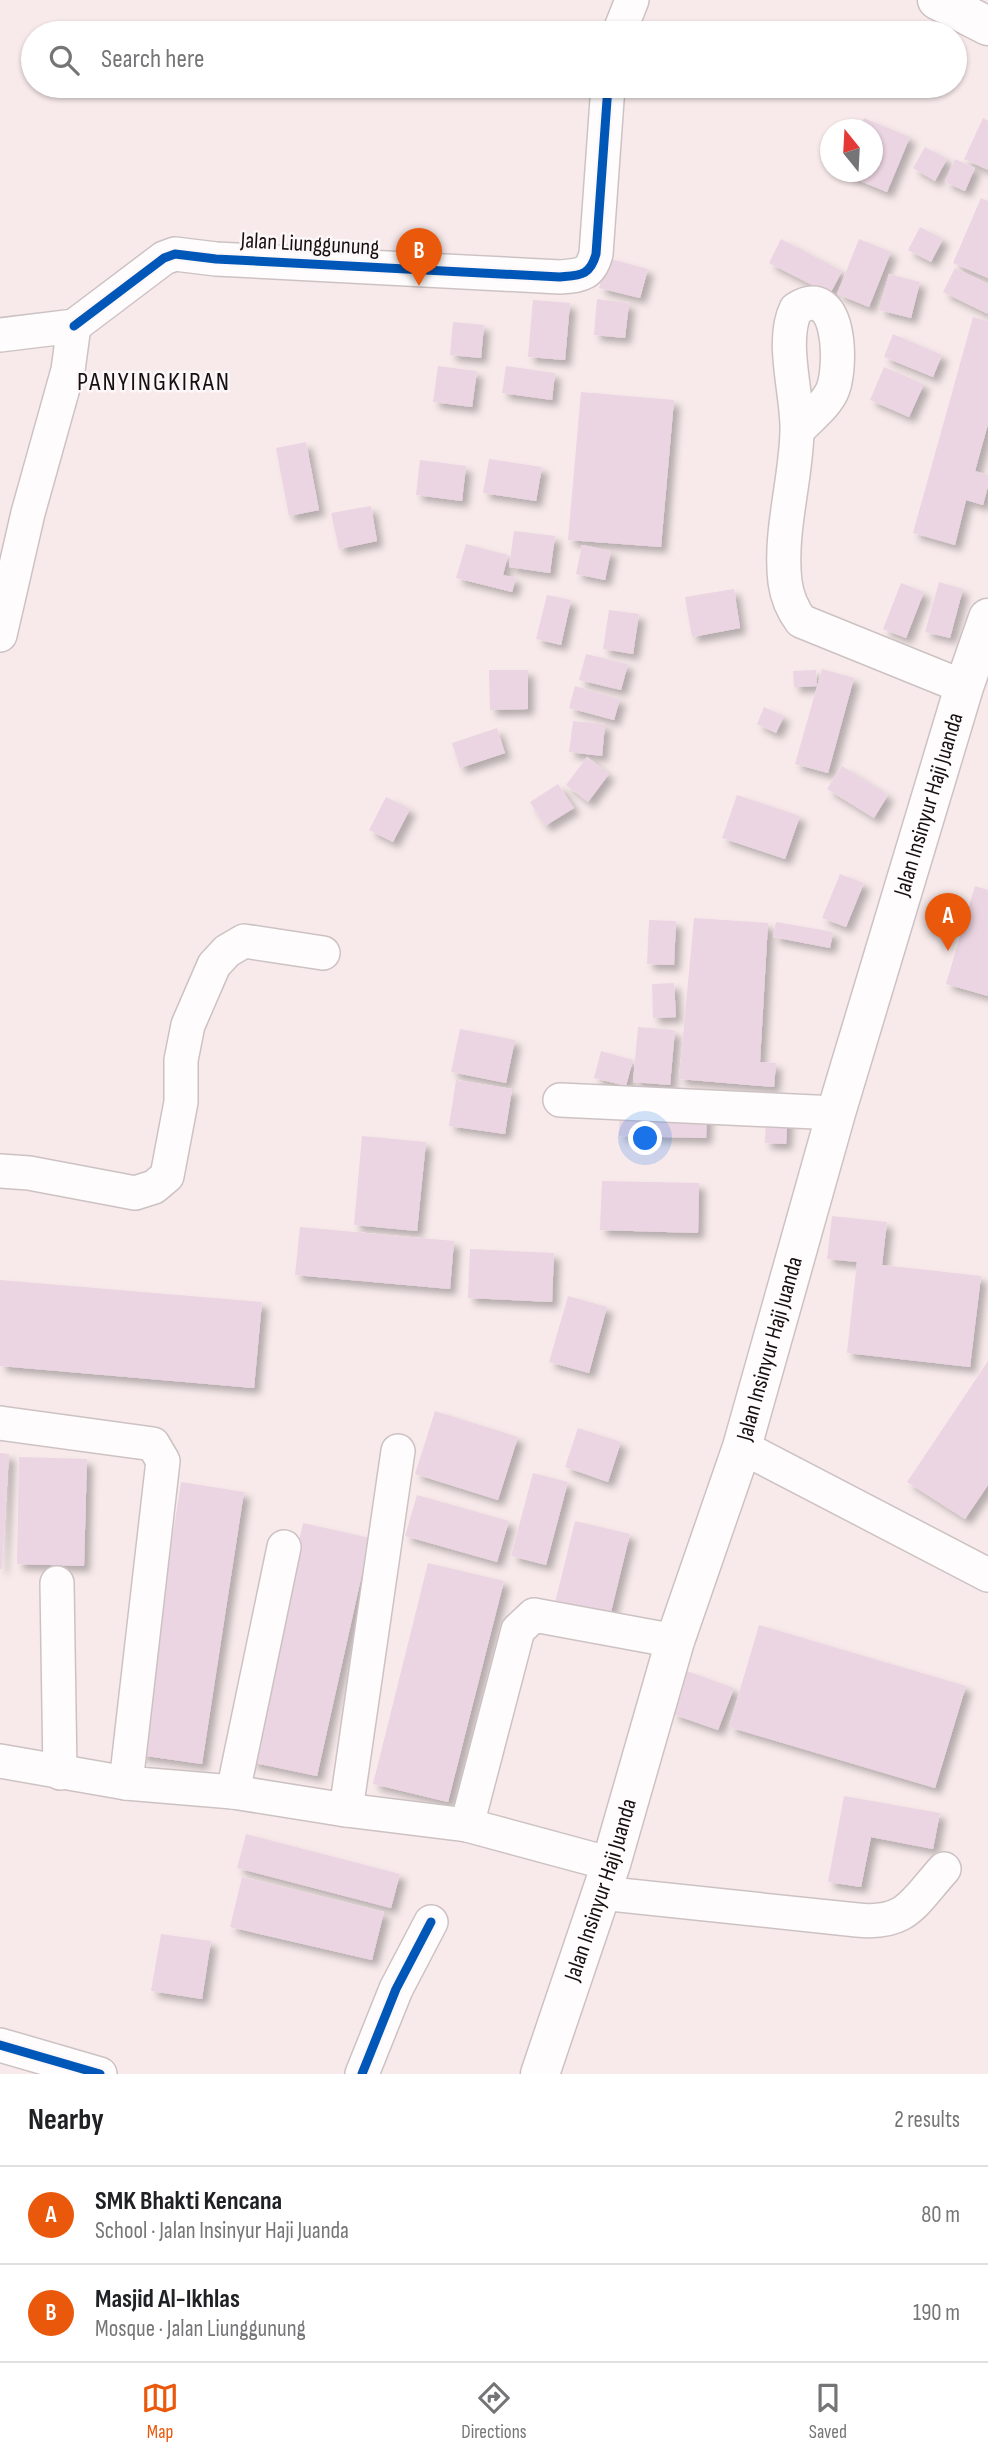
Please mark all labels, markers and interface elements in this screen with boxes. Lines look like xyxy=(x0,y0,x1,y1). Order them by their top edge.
search box xyxy=(21,21,967,98)
icon: search xyxy=(45,41,83,79)
text: Search here xyxy=(101,44,204,75)
north arrow xyxy=(820,119,883,182)
street label: Jalan Liunggunung xyxy=(239,226,380,262)
pin: B xyxy=(396,228,442,286)
district label: PANYINGKIRAN xyxy=(77,367,231,398)
street label: Jalan Insinyur Haji Juanda xyxy=(888,709,969,901)
pin: A xyxy=(925,893,971,951)
your location xyxy=(628,1121,662,1155)
street label: Jalan Insinyur Haji Juanda xyxy=(730,1253,809,1445)
street label: Jalan Insinyur Haji Juanda xyxy=(558,1795,643,1986)
text: Nearby xyxy=(28,2102,104,2138)
text: 2 results xyxy=(894,2106,960,2134)
text: SMK Bhakti Kencana xyxy=(95,2186,282,2217)
text: A xyxy=(46,2201,56,2229)
text: 80 m xyxy=(921,2201,960,2229)
text: School · Jalan Insinyur Haji Juanda xyxy=(95,2217,349,2245)
text: Masjid Al-Ikhlas xyxy=(95,2284,240,2315)
text: B xyxy=(46,2299,56,2327)
text: 190 m xyxy=(913,2299,960,2327)
text: Mosque · Jalan Liunggunung xyxy=(95,2315,306,2343)
tab: Map xyxy=(141,2379,179,2444)
tab: Directions xyxy=(461,2379,527,2444)
tab: Saved xyxy=(809,2379,847,2444)

